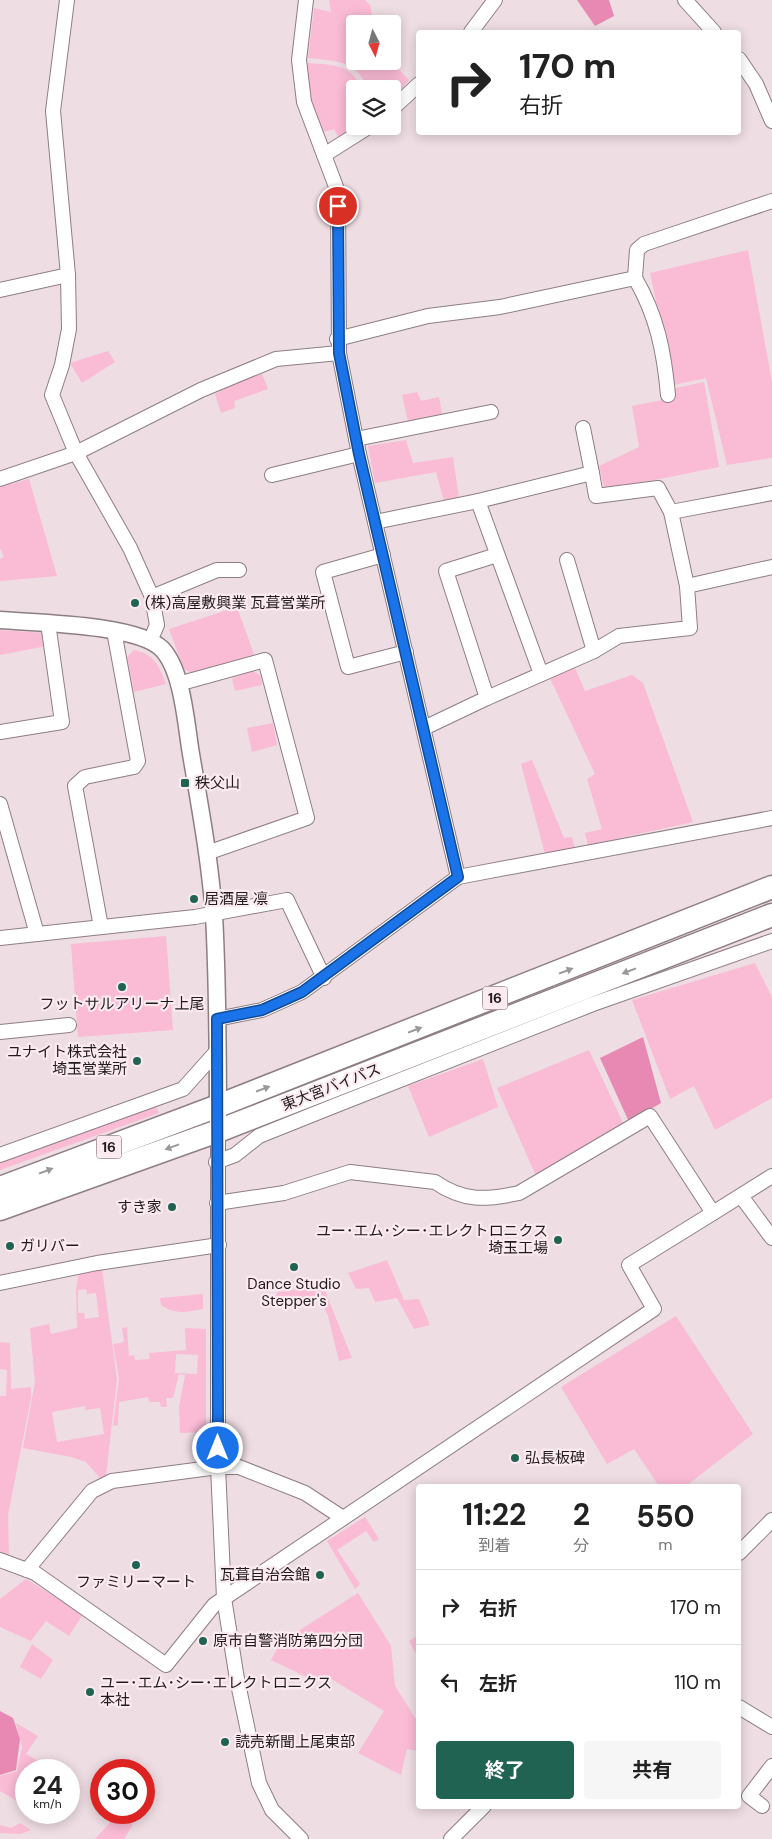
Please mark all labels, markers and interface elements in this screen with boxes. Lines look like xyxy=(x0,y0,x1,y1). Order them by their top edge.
north arrow xyxy=(346,15,401,70)
map controls xyxy=(346,15,401,135)
text: 170 m xyxy=(519,43,616,89)
icon: right xyxy=(436,50,501,115)
button: layers xyxy=(346,80,401,135)
text: 右折 xyxy=(519,91,563,120)
pin xyxy=(317,185,359,227)
icon: arrive xyxy=(324,192,352,220)
place label: (株)高屋敷興業 瓦葺営業所 xyxy=(145,593,325,613)
marker: (株)高屋敷興業 瓦葺営業所 xyxy=(129,597,141,609)
place label: 秩父山 xyxy=(195,773,240,793)
marker: 秩父山 xyxy=(179,777,191,789)
place label: 居酒屋 凛 xyxy=(204,889,268,909)
marker: 居酒屋 凛 xyxy=(188,893,200,905)
one-way arrow xyxy=(559,966,573,974)
one-way arrow xyxy=(621,967,636,975)
marker: フットサルアリーナ上尾 xyxy=(116,981,128,993)
road number: 16 xyxy=(482,986,508,1010)
place label: フットサルアリーナ上尾 xyxy=(39,994,205,1014)
one-way arrow xyxy=(407,1025,422,1033)
place label: ユナイト株式会社 埼玉営業所 xyxy=(7,1042,127,1079)
marker: ユナイト株式会社 埼玉営業所 xyxy=(131,1055,143,1067)
street label: 東大宮バイパス xyxy=(279,1059,383,1115)
one-way arrow xyxy=(256,1084,270,1092)
road number: 16 xyxy=(96,1136,122,1158)
one-way arrow xyxy=(164,1143,179,1151)
one-way arrow xyxy=(38,1167,53,1174)
place label: すき家 xyxy=(117,1197,162,1217)
marker: すき家 xyxy=(166,1201,178,1213)
place label: ユー･エム･シー･エレクトロニクス 埼玉工場 xyxy=(316,1221,548,1258)
marker: ユー･エム･シー･エレクトロニクス 埼玉工場 xyxy=(552,1234,564,1246)
place label: ガリバー xyxy=(20,1236,80,1256)
marker: ガリバー xyxy=(4,1240,16,1252)
marker: Dance Studio Stepper's xyxy=(288,1261,300,1273)
place label: Dance Studio Stepper's xyxy=(247,1274,341,1311)
position arrow xyxy=(191,1421,243,1473)
place label: 弘長板碑 xyxy=(525,1448,585,1468)
marker: 弘長板碑 xyxy=(509,1452,521,1464)
text: 11:22 xyxy=(462,1495,526,1534)
text: 2 xyxy=(573,1495,590,1534)
text: 550 xyxy=(636,1497,695,1536)
text: m xyxy=(658,1534,673,1555)
text: 到着 xyxy=(478,1535,510,1556)
text: 分 xyxy=(573,1535,589,1556)
marker: ファミリーマート xyxy=(130,1559,142,1571)
place label: 瓦葺自治会館 xyxy=(220,1565,310,1585)
marker: 瓦葺自治会館 xyxy=(314,1569,326,1581)
place label: ファミリーマート xyxy=(76,1572,196,1592)
icon: right xyxy=(436,1593,464,1621)
text: 170 m xyxy=(670,1595,721,1620)
text: 右折 xyxy=(479,1596,517,1621)
place label: 原市自警消防第四分団 xyxy=(213,1631,363,1651)
marker: 原市自警消防第四分団 xyxy=(197,1635,209,1647)
icon: left xyxy=(436,1668,464,1696)
text: 110 m xyxy=(674,1670,721,1695)
text: 左折 xyxy=(479,1671,517,1696)
place label: ユー･エム･シー･エレクトロニクス 本社 xyxy=(100,1673,332,1710)
marker: ユー･エム･シー･エレクトロニクス 本社 xyxy=(84,1686,96,1698)
place label: 読売新聞上尾東部 xyxy=(235,1732,355,1752)
marker: 読売新聞上尾東部 xyxy=(219,1736,231,1748)
button: 終了 xyxy=(436,1741,574,1799)
button: 共有 xyxy=(584,1741,721,1799)
speed limit sign: 30 xyxy=(90,1759,155,1824)
text: 24 xyxy=(32,1769,63,1802)
text: km/h xyxy=(33,1796,62,1812)

